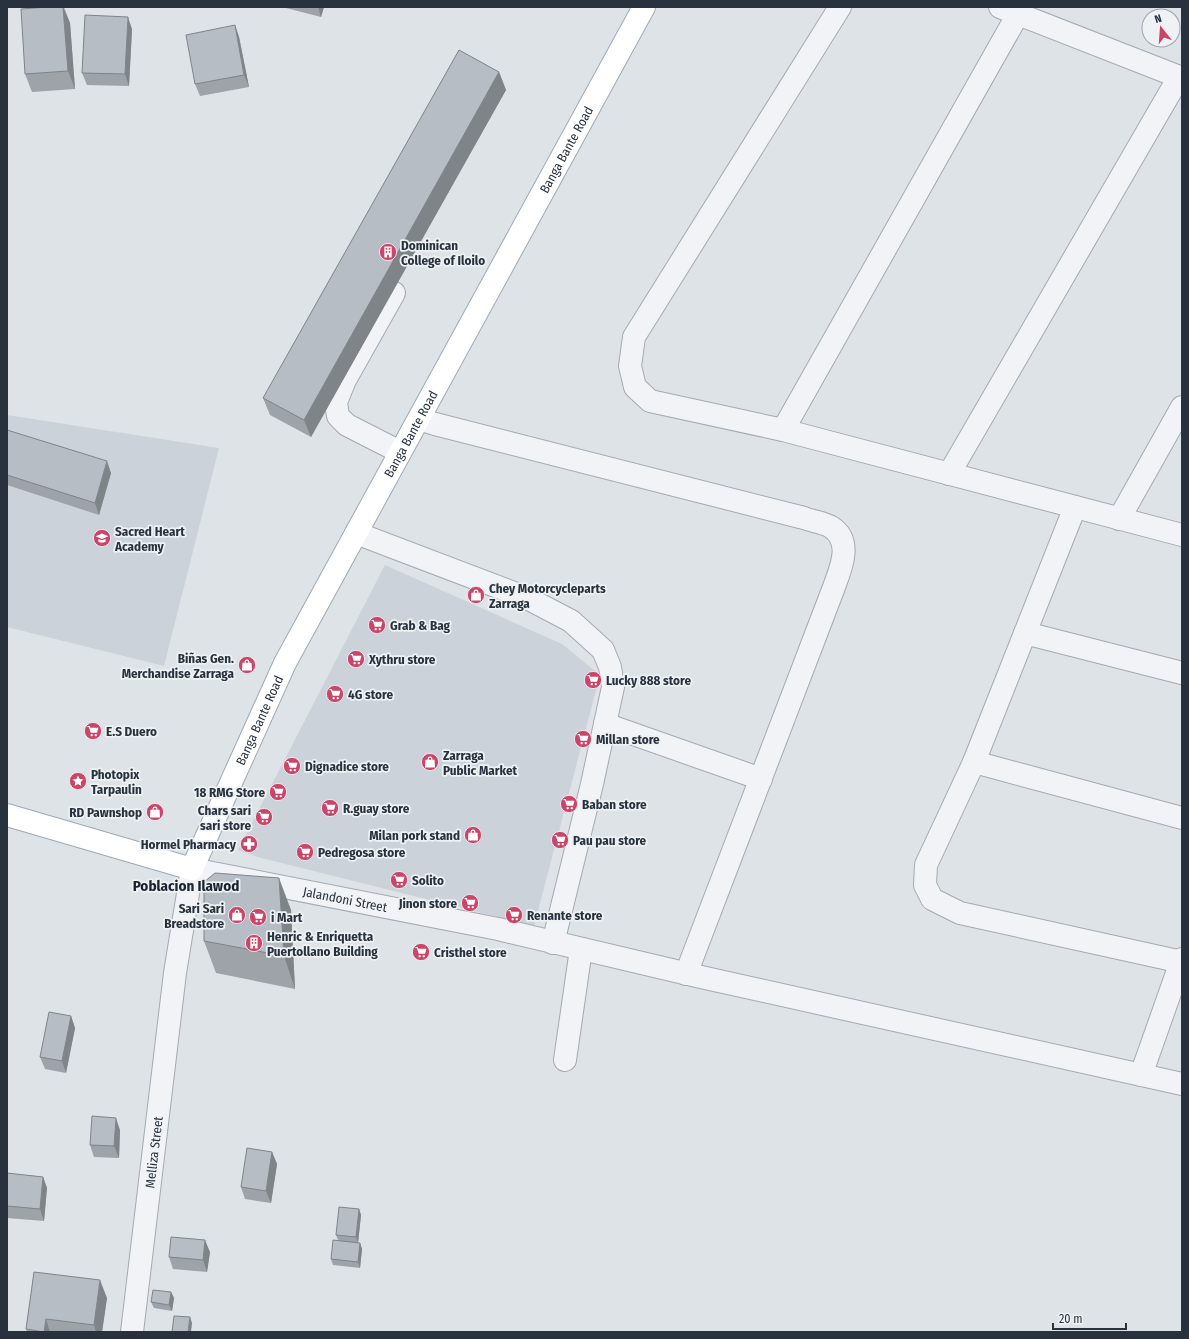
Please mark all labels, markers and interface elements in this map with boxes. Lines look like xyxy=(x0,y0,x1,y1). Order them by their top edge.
north arrow xyxy=(1141,8,1181,48)
text: N xyxy=(1153,12,1163,26)
street label: Banga Bante Road xyxy=(537,104,596,196)
place label: Dominican College of Iloilo xyxy=(401,238,485,268)
building icon: Dominican College of Iloilo xyxy=(378,242,398,262)
street label: Banga Bante Road xyxy=(381,388,441,480)
place label: Sacred Heart Academy xyxy=(114,524,185,554)
school or university icon: Sacred Heart Academy xyxy=(92,528,112,548)
place label: Chey Motorcycleparts Zarraga xyxy=(489,581,606,611)
shop icon: Chey Motorcycleparts Zarraga xyxy=(466,585,486,605)
supermarket icon: Grab & Bag xyxy=(367,615,387,635)
place label: Grab & Bag xyxy=(390,618,451,633)
supermarket icon: Xythru store xyxy=(346,649,366,669)
place label: Biñas Gen. Merchandise Zarraga xyxy=(122,651,235,681)
place label: Xythru store xyxy=(368,652,436,667)
shop icon: Biñas Gen. Merchandise Zarraga xyxy=(237,655,257,675)
supermarket icon: Lucky 888 store xyxy=(583,670,603,690)
street label: Banga Bante Road xyxy=(233,673,286,767)
place label: Lucky 888 store xyxy=(606,673,691,688)
supermarket icon: 4G store xyxy=(325,684,345,704)
place label: 4G store xyxy=(348,687,393,702)
supermarket icon: E.S Duero xyxy=(83,721,103,741)
place label: E.S Duero xyxy=(106,724,157,739)
supermarket icon: Millan store xyxy=(573,729,593,749)
place label: Millan store xyxy=(596,732,660,747)
place label: Zarraga Public Market xyxy=(443,748,518,778)
shop icon: Zarraga Public Market xyxy=(420,752,440,772)
supermarket icon: Dignadice store xyxy=(282,756,302,776)
place label: Dignadice store xyxy=(305,759,389,774)
place label: Photopix Tarpaulin xyxy=(91,767,142,797)
place icon: Photopix Tarpaulin xyxy=(68,771,88,791)
supermarket icon: 18 RMG Store xyxy=(268,782,288,802)
place label: 18 RMG Store xyxy=(194,785,265,800)
supermarket icon: Baban store xyxy=(559,794,579,814)
place label: Baban store xyxy=(582,797,647,812)
supermarket icon: R.guay store xyxy=(320,798,340,818)
place label: R.guay store xyxy=(343,801,410,816)
shop icon: RD Pawnshop xyxy=(145,802,165,822)
place label: Chars sari sari store xyxy=(198,803,251,833)
place label: RD Pawnshop xyxy=(69,805,142,820)
supermarket icon: Chars sari sari store xyxy=(254,807,274,827)
shop icon: Milan pork stand xyxy=(463,825,483,845)
place label: Milan pork stand xyxy=(369,828,460,843)
supermarket icon: Pau pau store xyxy=(550,830,570,850)
place label: Pau pau store xyxy=(573,833,647,848)
pharmacy icon: Hormel Pharmacy xyxy=(239,834,259,854)
place label: Hormel Pharmacy xyxy=(141,837,237,852)
supermarket icon: Pedregosa store xyxy=(295,842,315,862)
place label: Pedregosa store xyxy=(318,845,406,860)
supermarket icon: Solito xyxy=(389,870,409,890)
place label: Solito xyxy=(412,873,444,888)
district label: Poblacion Ilawod xyxy=(133,877,239,895)
street label: Jalandoni Street xyxy=(302,884,389,915)
supermarket icon: Jinon store xyxy=(460,893,480,913)
place label: Jinon store xyxy=(398,896,457,911)
place label: Sari Sari Breadstore xyxy=(164,901,224,931)
shop icon: Sari Sari Breadstore xyxy=(227,905,247,925)
supermarket icon: Renante store xyxy=(504,905,524,925)
supermarket icon: i Mart xyxy=(248,907,268,927)
place label: Renante store xyxy=(527,908,603,923)
place label: i Mart xyxy=(271,910,303,925)
place label: Henric & Enriquetta Puertollano Building xyxy=(267,929,378,959)
building icon: Henric & Enriquetta Puertollano Building xyxy=(244,933,264,953)
supermarket icon: Cristhel store xyxy=(411,942,431,962)
place label: Cristhel store xyxy=(434,945,507,960)
street label: Melliza Street xyxy=(142,1115,166,1189)
scale bar xyxy=(1053,1305,1126,1331)
text: 20 m xyxy=(1059,1312,1083,1326)

